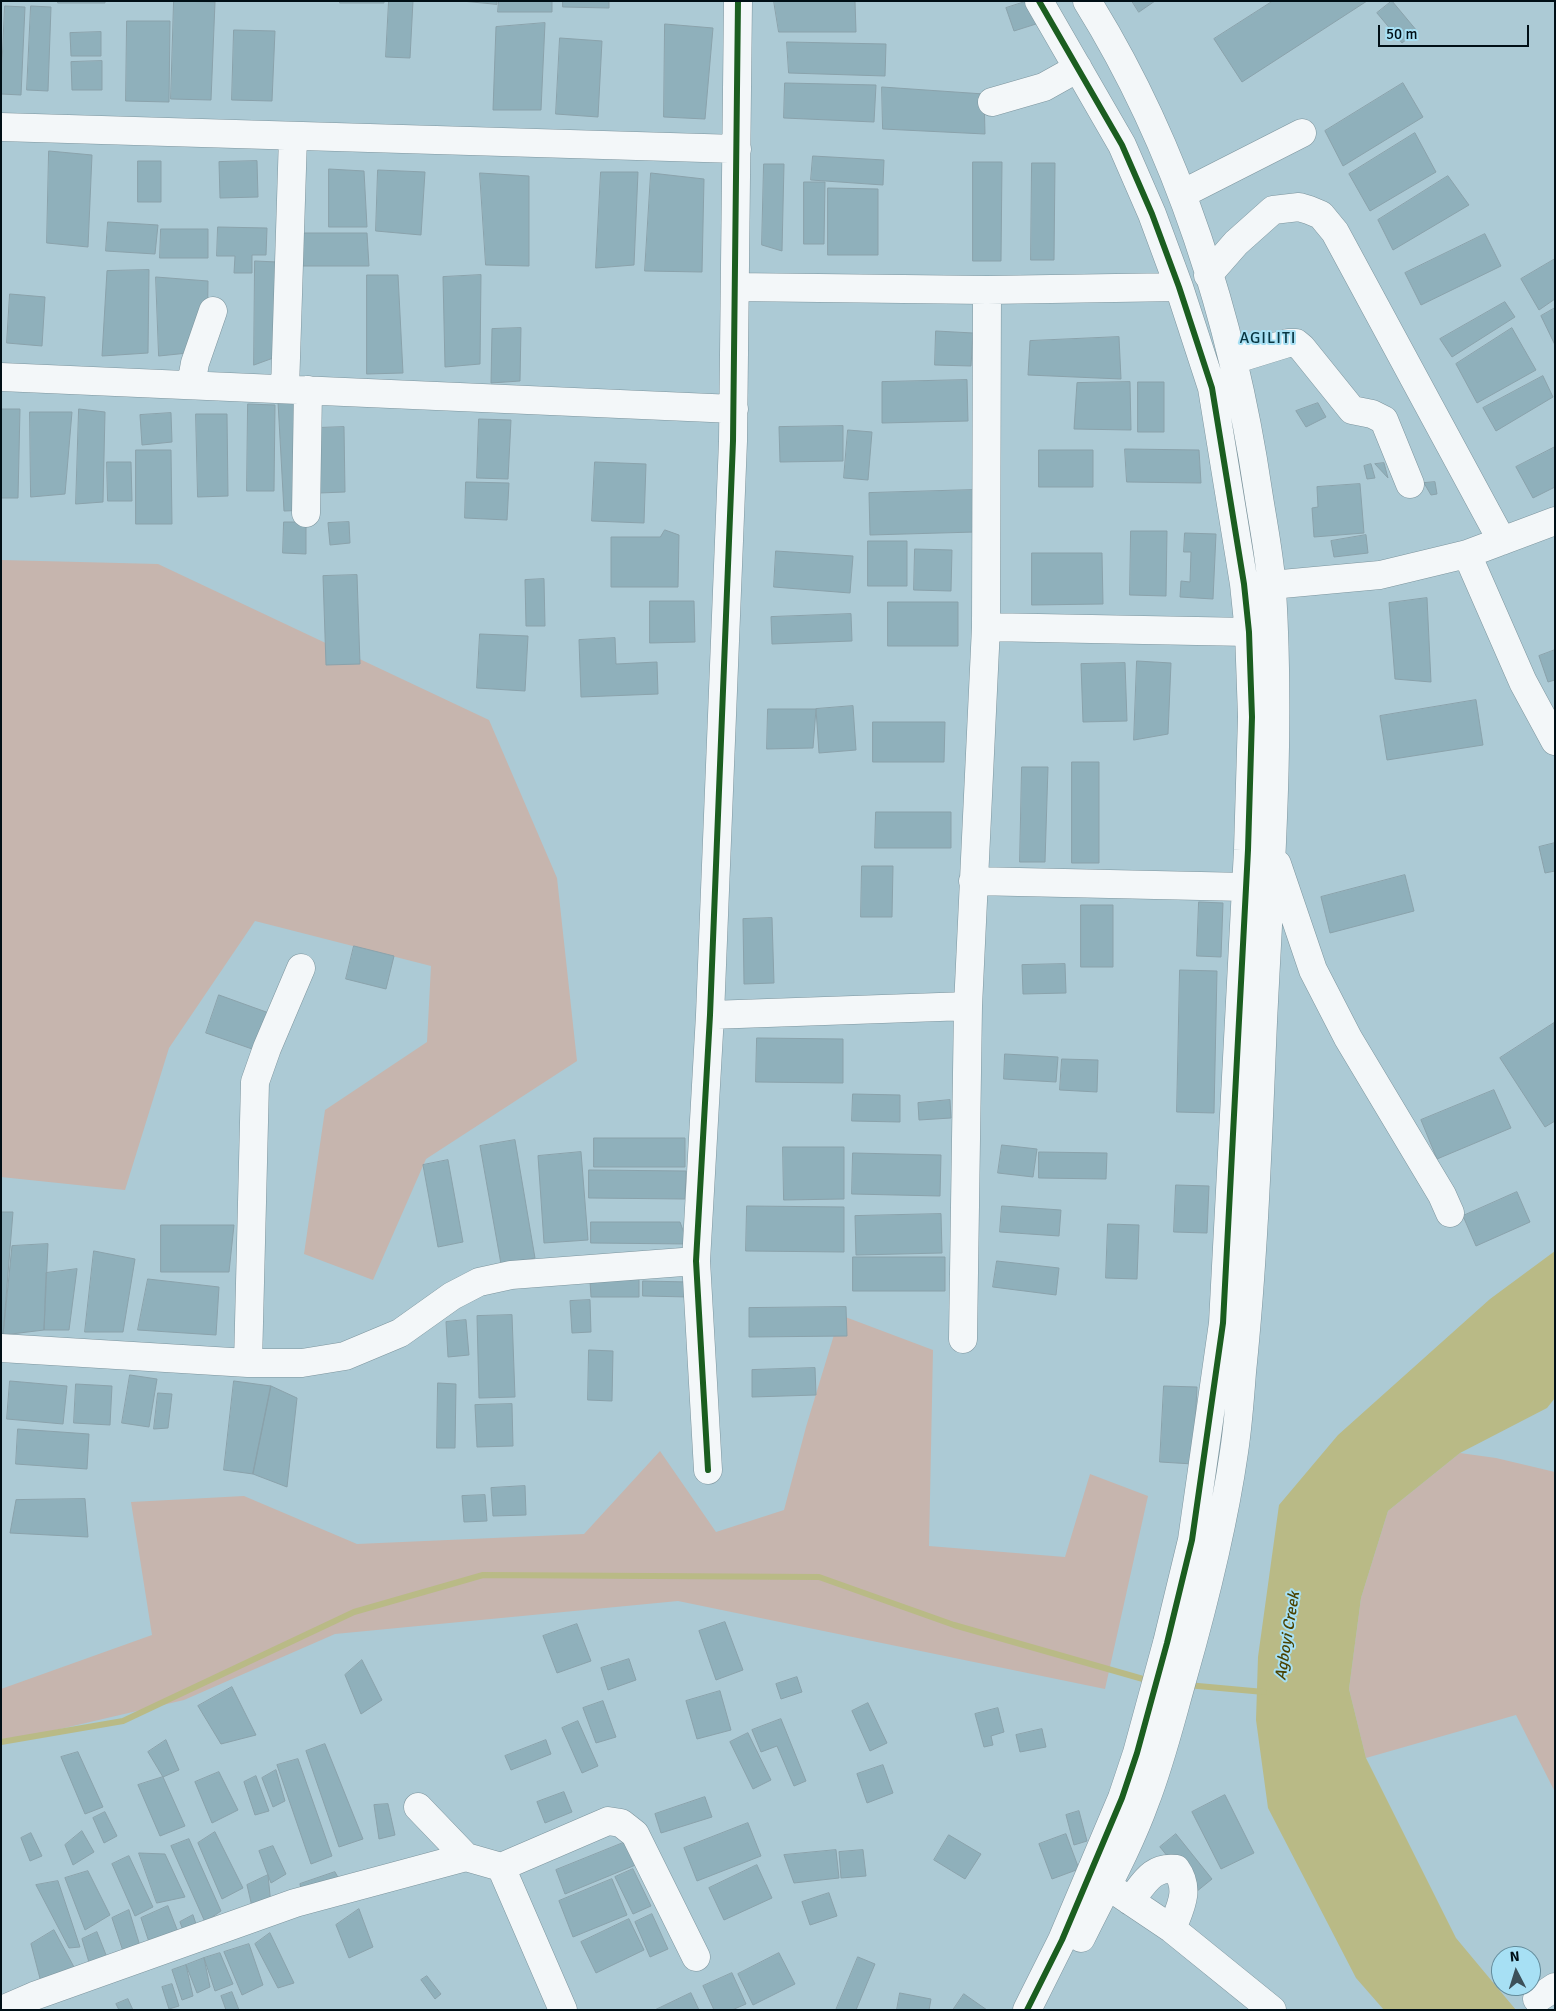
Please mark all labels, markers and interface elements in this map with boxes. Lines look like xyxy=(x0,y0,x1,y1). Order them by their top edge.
scale bar xyxy=(1381,15,1532,47)
text: 50 m xyxy=(1386,25,1417,43)
district label: AGILITI xyxy=(1239,329,1297,349)
water label: Agboyi Creek xyxy=(1272,1590,1304,1682)
north arrow xyxy=(1491,1946,1541,1996)
text: N xyxy=(1509,1948,1520,1965)

